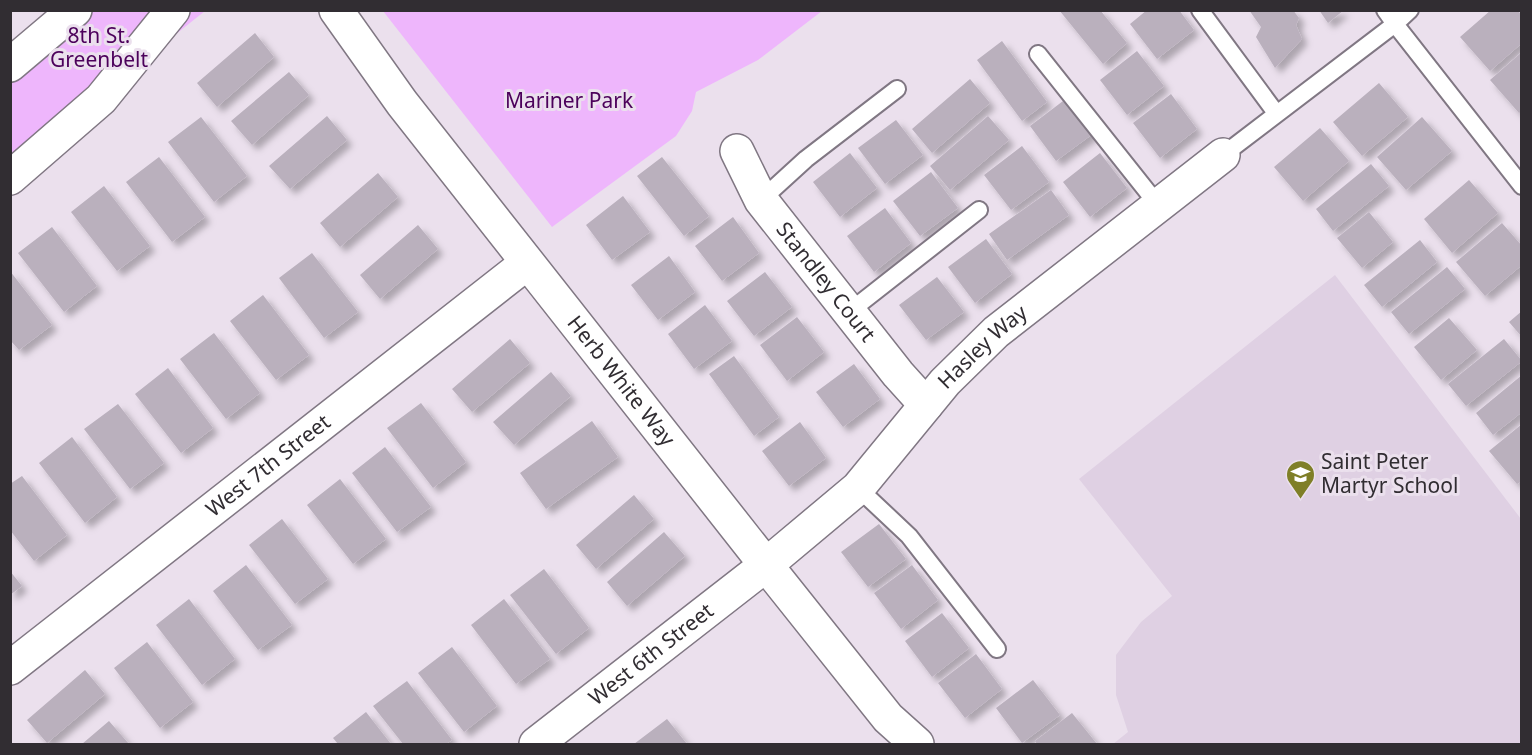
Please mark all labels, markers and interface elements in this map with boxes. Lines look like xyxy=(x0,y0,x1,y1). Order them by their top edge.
park label: 8th St. Greenbelt xyxy=(50,21,148,73)
park label: Mariner Park xyxy=(505,86,634,114)
street label: Standley Court xyxy=(771,216,883,347)
street label: Hasley Way xyxy=(931,298,1033,394)
street label: Herb White Way xyxy=(562,309,682,452)
street label: West 7th Street xyxy=(200,407,336,522)
place label: Saint Peter Martyr School xyxy=(1321,447,1458,499)
school or university icon: Saint Peter Martyr School xyxy=(1284,458,1316,500)
street label: West 6th Street xyxy=(582,596,719,711)

